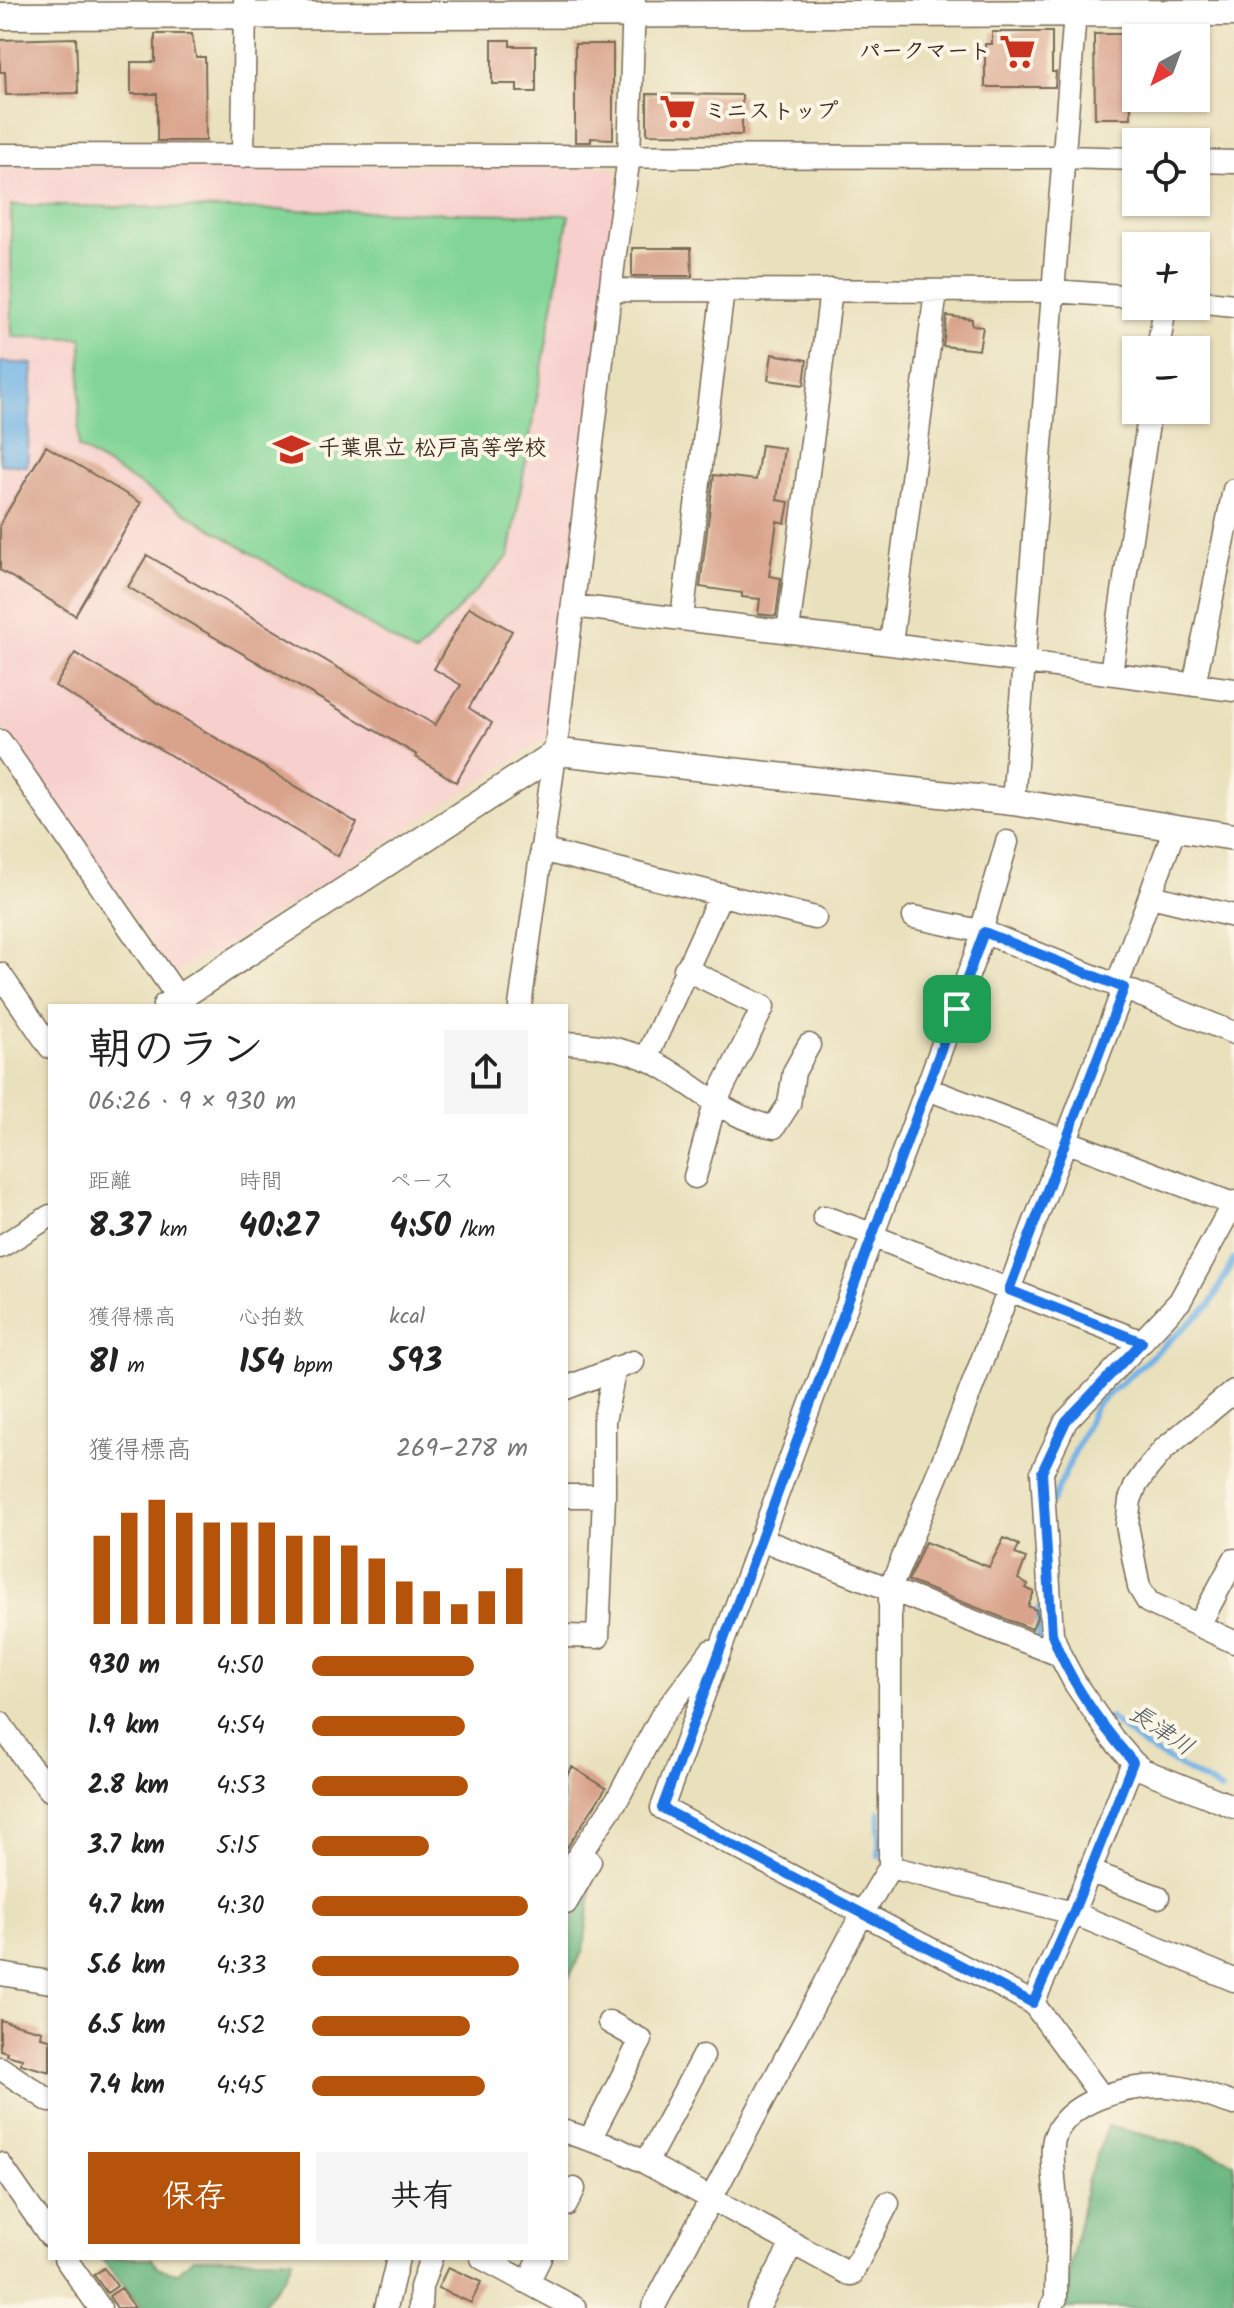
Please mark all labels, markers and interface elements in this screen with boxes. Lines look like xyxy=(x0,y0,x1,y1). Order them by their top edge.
north arrow xyxy=(1122,24,1210,112)
map controls xyxy=(1122,24,1210,424)
supermarket icon: パークマート xyxy=(998,33,1036,71)
place label: パークマート xyxy=(859,35,991,70)
supermarket icon: ミニストップ xyxy=(659,93,697,131)
place label: ミニストップ xyxy=(704,95,838,130)
button: locate xyxy=(1122,128,1210,216)
button: + xyxy=(1122,232,1210,320)
button: − xyxy=(1122,336,1210,424)
school or university icon: 千葉県立 松戸高等学校 xyxy=(273,430,311,468)
place label: 千葉県立 松戸高等学校 xyxy=(318,432,546,467)
pin xyxy=(923,975,991,1043)
icon: arrive xyxy=(935,987,979,1031)
text: 朝のラン xyxy=(88,1016,264,1086)
button: share xyxy=(444,1030,528,1114)
text: 06:26 · 9 × 930 m xyxy=(88,1081,296,1123)
text: 距離 xyxy=(88,1165,132,1200)
text: 時間 xyxy=(239,1165,283,1200)
text: ペース xyxy=(389,1165,454,1200)
text: 8.37 xyxy=(88,1200,151,1254)
text: 40:27 xyxy=(239,1200,319,1254)
text: 4:50 xyxy=(389,1200,451,1254)
text: km xyxy=(151,1213,187,1248)
text: /km xyxy=(451,1213,495,1248)
text: kcal xyxy=(389,1300,425,1335)
text: 獲得標高 xyxy=(88,1301,176,1336)
text: 心拍数 xyxy=(239,1301,305,1336)
text: 593 xyxy=(389,1335,442,1389)
text: 81 xyxy=(88,1336,118,1390)
text: 154 xyxy=(239,1336,285,1390)
text: m xyxy=(118,1349,145,1384)
text: bpm xyxy=(285,1349,333,1384)
text: 269–278 m xyxy=(396,1428,528,1470)
text: 獲得標高 xyxy=(88,1430,192,1472)
text: 930 m xyxy=(88,1645,160,1687)
text: 4:50 xyxy=(216,1645,264,1687)
water label: 長津川 xyxy=(1120,1695,1202,1767)
text: 1.9 km xyxy=(88,1705,159,1747)
text: 4:54 xyxy=(216,1705,265,1747)
text: 2.8 km xyxy=(88,1765,169,1807)
text: 4:53 xyxy=(216,1765,266,1807)
text: 3.7 km xyxy=(88,1825,165,1867)
text: 5:15 xyxy=(216,1825,258,1867)
text: 4.7 km xyxy=(88,1885,165,1927)
text: 4:30 xyxy=(216,1885,265,1927)
text: 5.6 km xyxy=(88,1945,166,1987)
text: 4:33 xyxy=(216,1945,266,1987)
text: 6.5 km xyxy=(88,2005,166,2047)
text: 4:52 xyxy=(216,2005,266,2047)
text: 7.4 km xyxy=(88,2065,165,2107)
text: 4:45 xyxy=(216,2065,265,2107)
button: 保存 xyxy=(88,2152,300,2244)
button: 共有 xyxy=(316,2152,528,2244)

